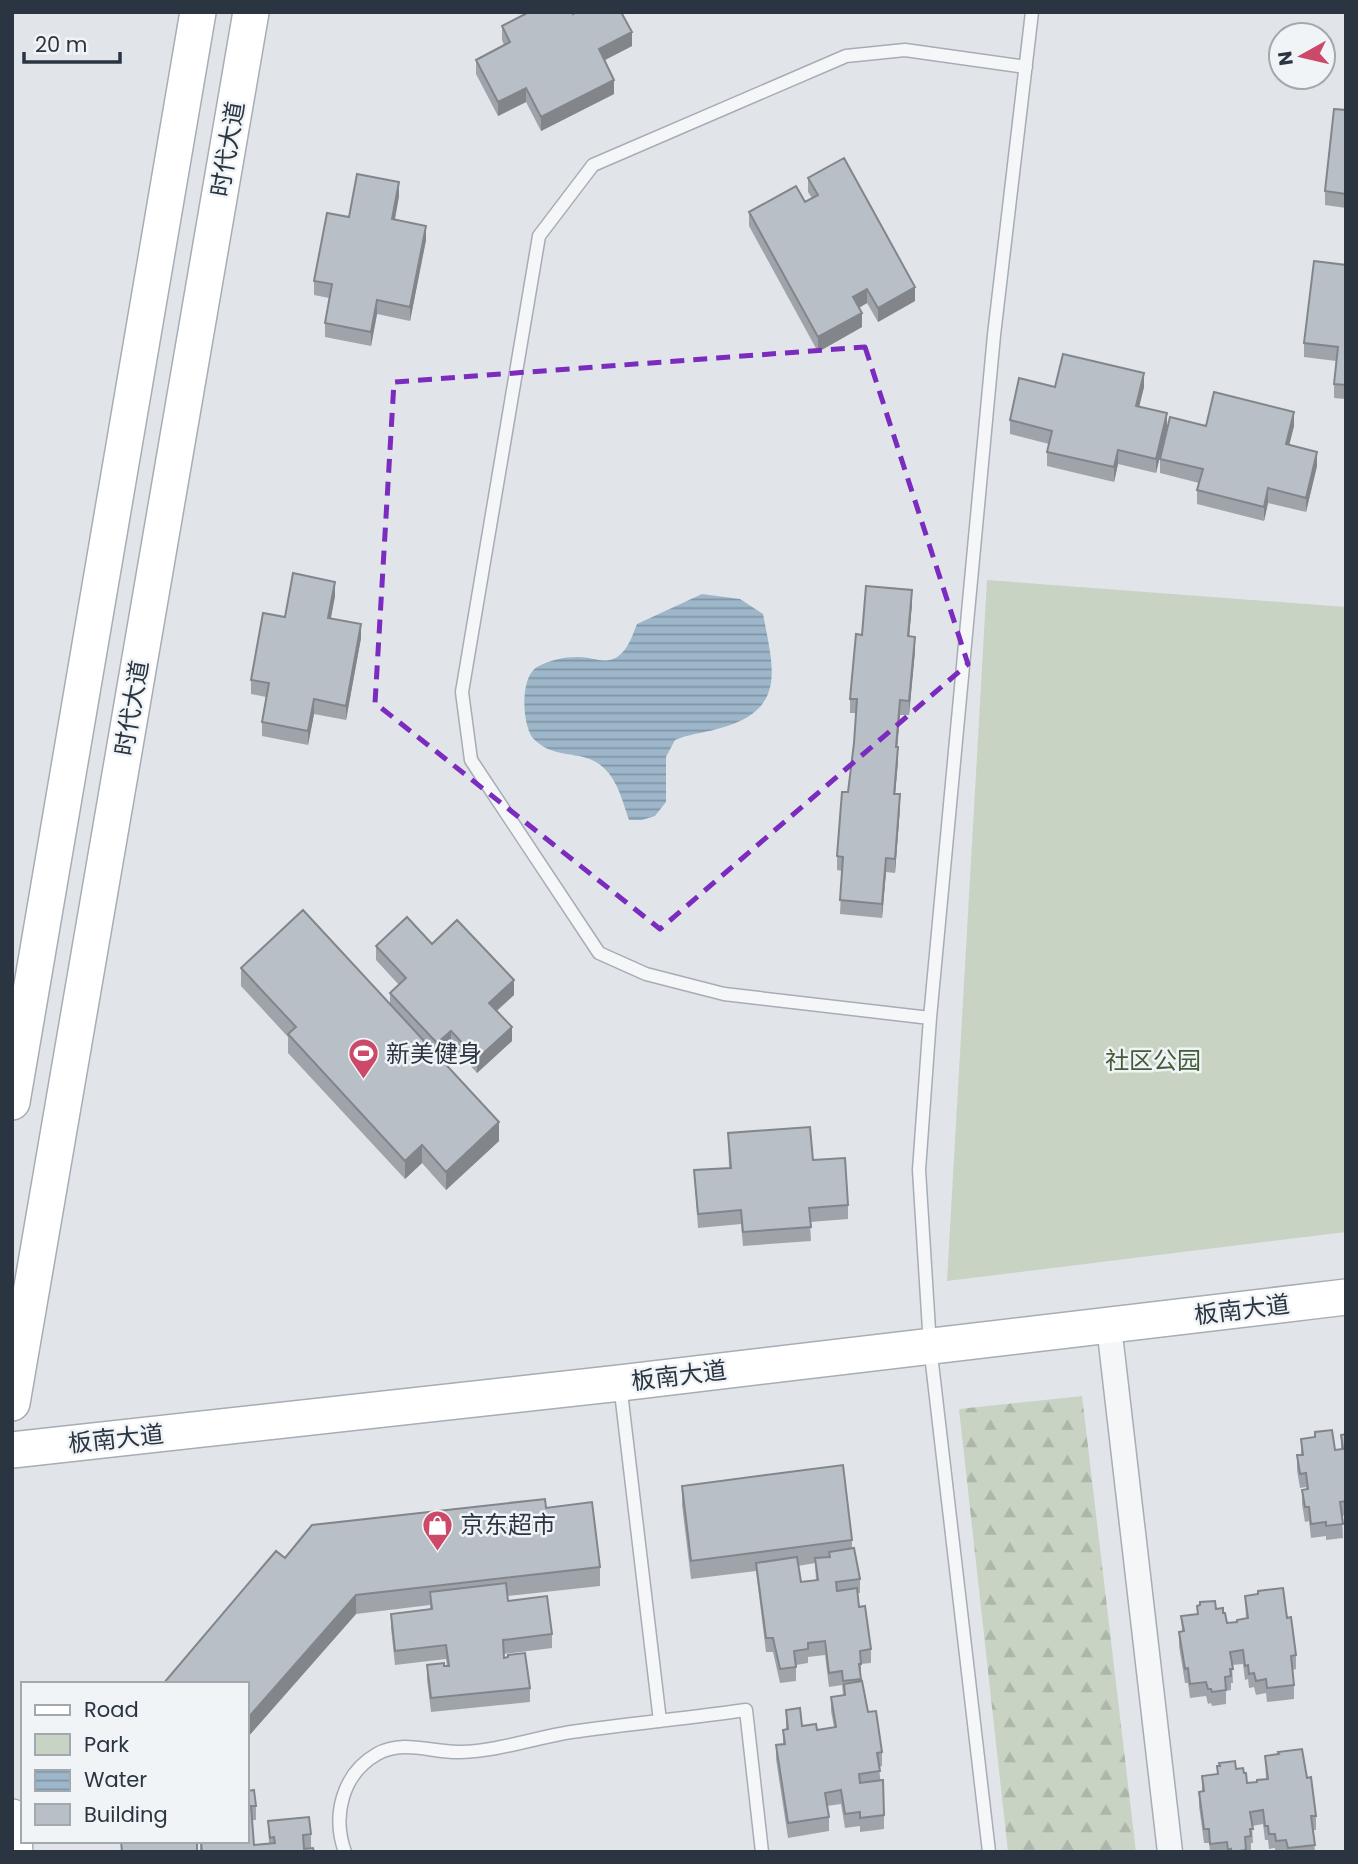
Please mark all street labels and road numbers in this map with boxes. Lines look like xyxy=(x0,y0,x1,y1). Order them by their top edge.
street label: 时代大道 xyxy=(203,99,252,199)
street label: 时代大道 xyxy=(107,658,156,758)
street label: 板南大道 xyxy=(1192,1287,1292,1332)
street label: 板南大道 xyxy=(629,1353,729,1398)
street label: 板南大道 xyxy=(66,1417,165,1460)

